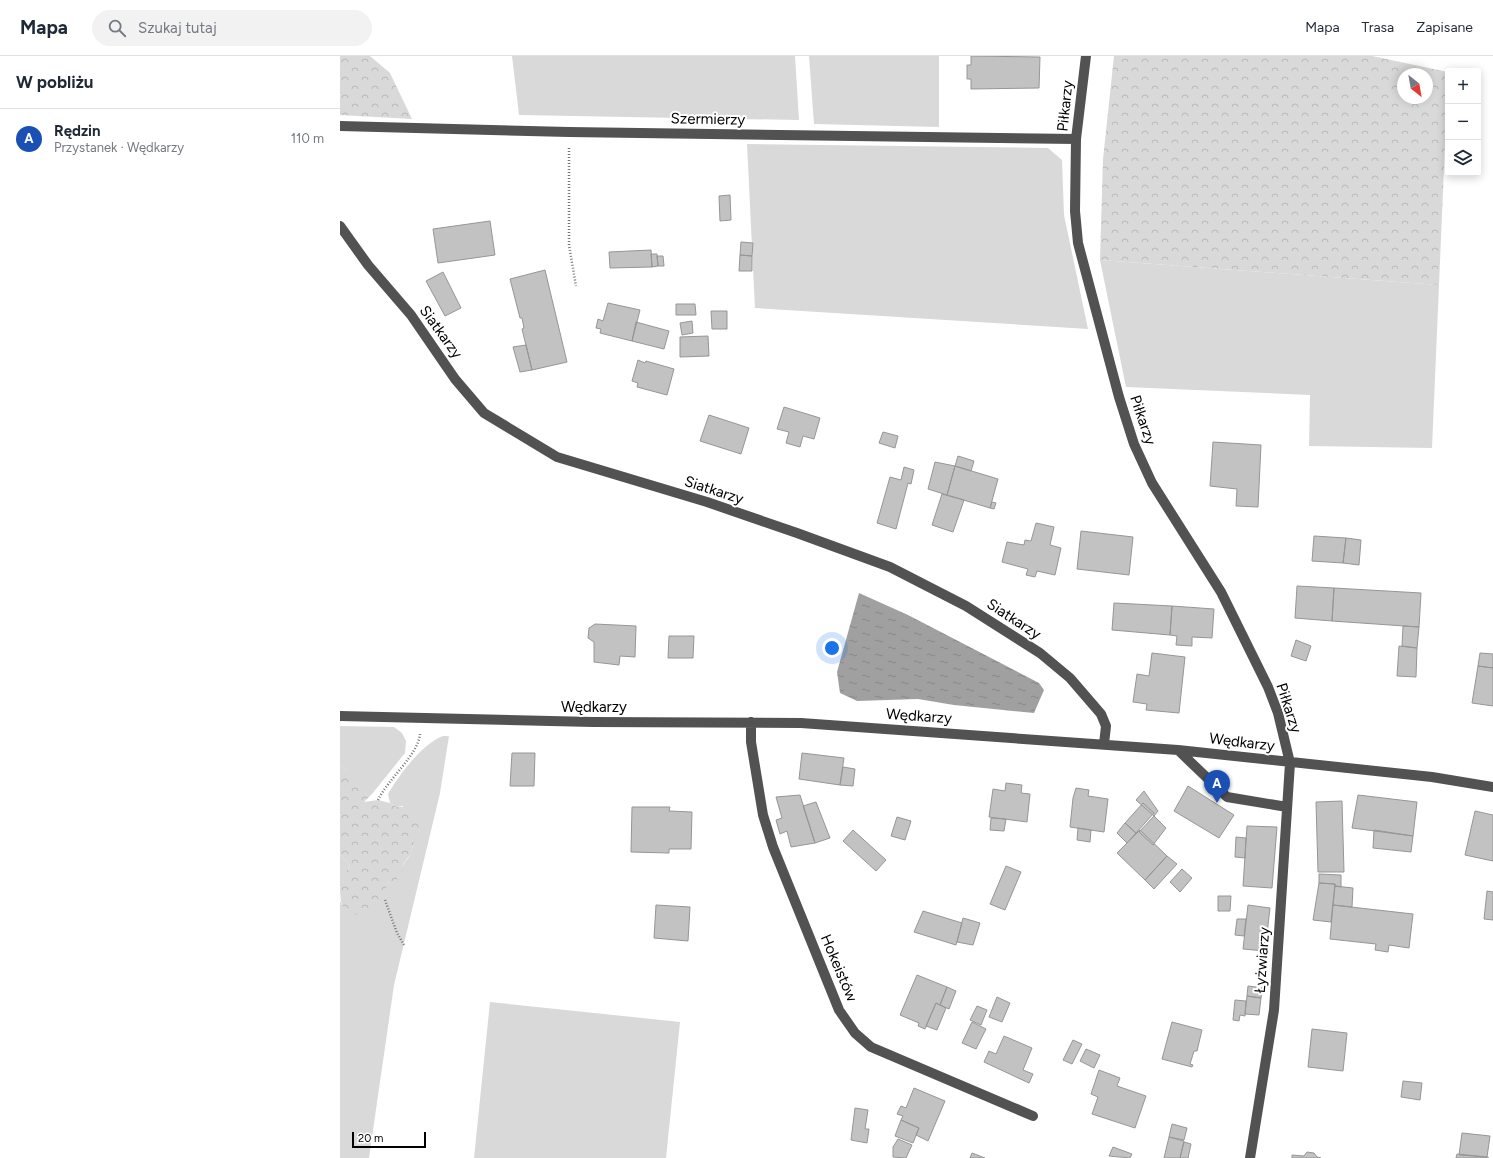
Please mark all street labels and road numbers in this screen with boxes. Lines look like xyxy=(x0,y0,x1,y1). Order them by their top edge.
street label: Piłkarzy xyxy=(1053,79,1077,133)
street label: Szermierzy xyxy=(671,109,746,129)
street label: Siatkarzy xyxy=(416,302,466,362)
street label: Piłkarzy xyxy=(1126,393,1160,447)
street label: Siatkarzy xyxy=(682,472,746,508)
street label: Siatkarzy xyxy=(983,595,1045,643)
street label: Piłkarzy xyxy=(1272,681,1306,735)
street label: Wędkarzy xyxy=(561,698,627,716)
street label: Wędkarzy xyxy=(886,705,953,727)
street label: Wędkarzy xyxy=(1208,729,1276,755)
street label: Łyżwiarzy xyxy=(1251,926,1273,994)
street label: Hokeistów xyxy=(817,932,861,1005)

